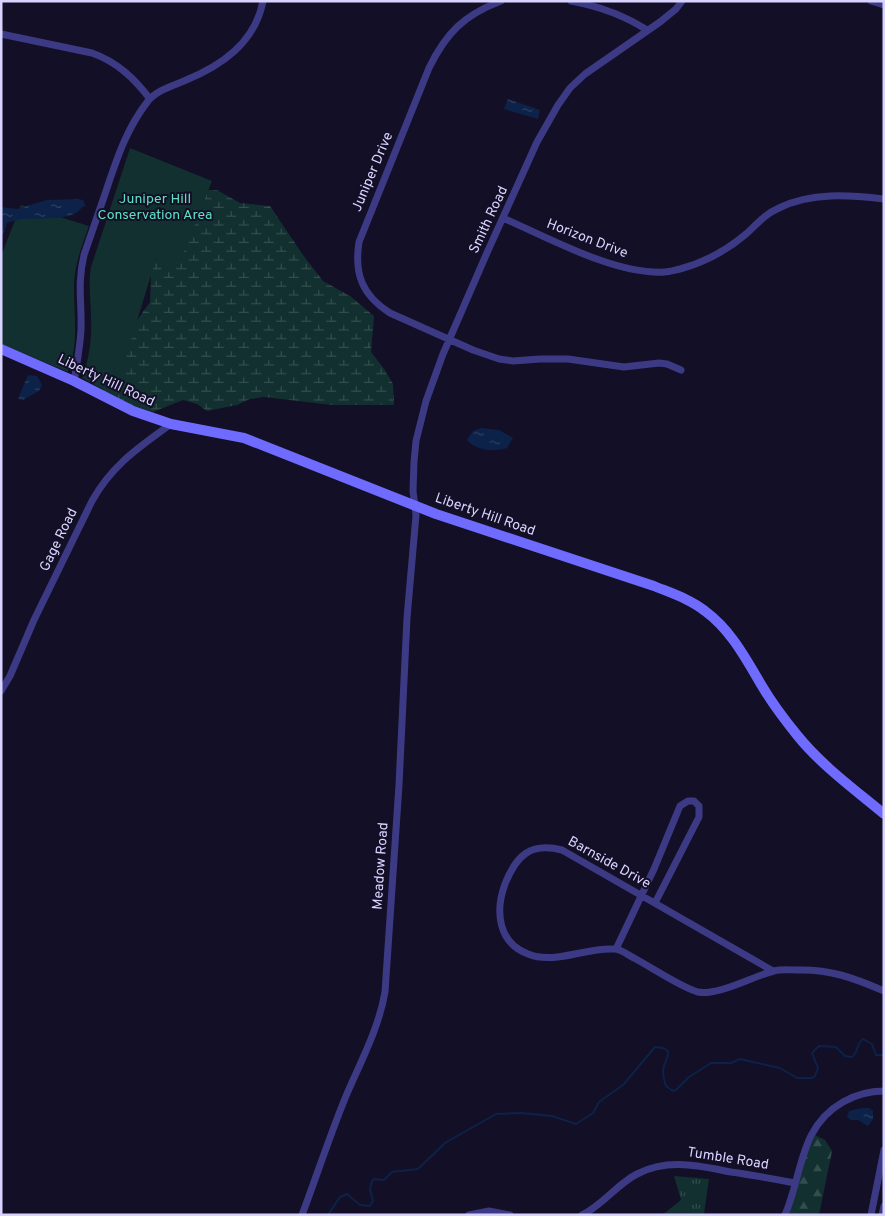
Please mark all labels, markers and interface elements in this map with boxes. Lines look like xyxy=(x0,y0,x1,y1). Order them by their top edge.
street label: Juniper Drive xyxy=(349,130,397,214)
street label: Smith Road xyxy=(466,184,512,256)
park label: Juniper Hill Conservation Area xyxy=(98,191,212,224)
street label: Horizon Drive xyxy=(544,216,630,262)
street label: Liberty Hill Road xyxy=(55,351,157,411)
street label: Liberty Hill Road xyxy=(433,490,537,540)
street label: Gage Road xyxy=(36,506,82,574)
street label: Meadow Road xyxy=(369,822,393,910)
street label: Barnside Drive xyxy=(565,833,653,893)
street label: Tumble Road xyxy=(686,1144,770,1174)

